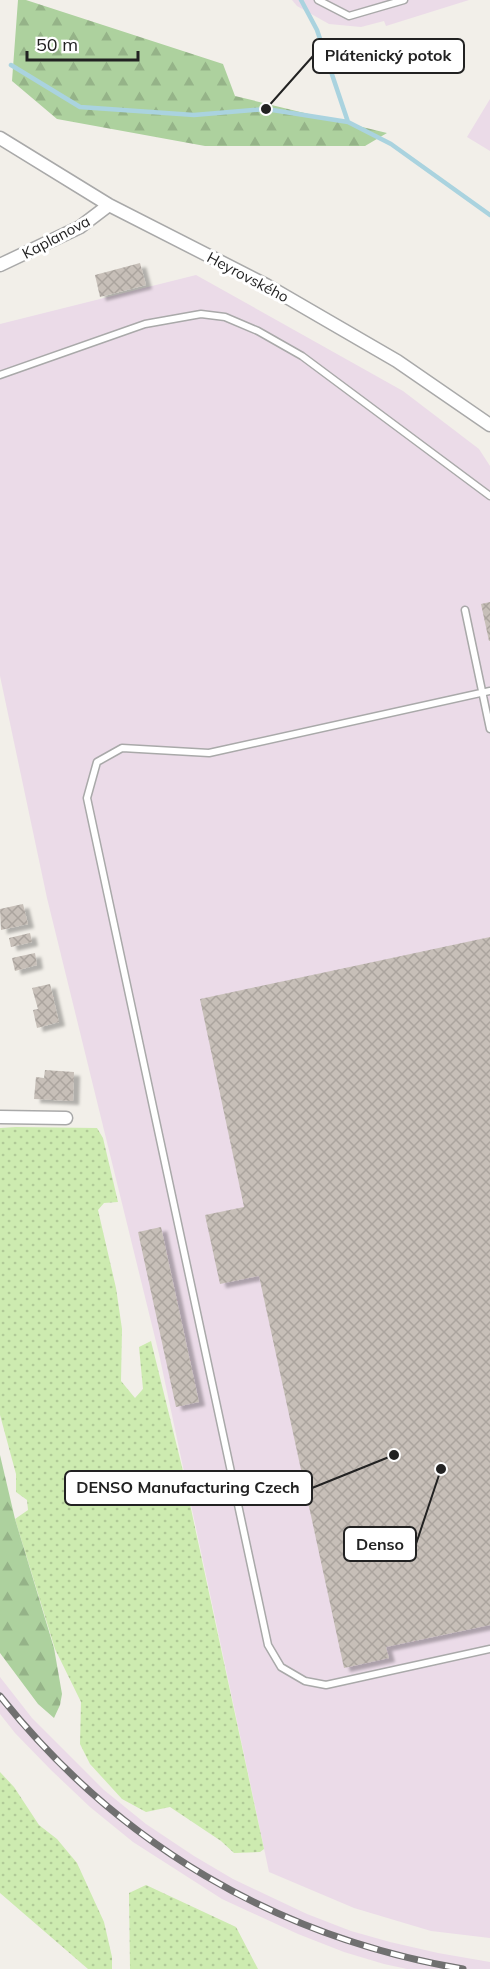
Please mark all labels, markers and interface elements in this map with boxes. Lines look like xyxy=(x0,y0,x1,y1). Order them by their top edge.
scale bar xyxy=(27,24,138,62)
text: 50 m xyxy=(36,33,78,56)
callout: Plátenický potok xyxy=(313,39,464,73)
text: Plátenický potok xyxy=(325,45,452,65)
street label: Kaplanova xyxy=(19,211,93,263)
street label: Heyrovského xyxy=(204,248,292,306)
callout: DENSO Manufacturing Czech xyxy=(65,1471,312,1505)
text: DENSO Manufacturing Czech xyxy=(76,1477,300,1497)
callout: Denso xyxy=(344,1527,416,1561)
text: Denso xyxy=(356,1534,404,1554)

